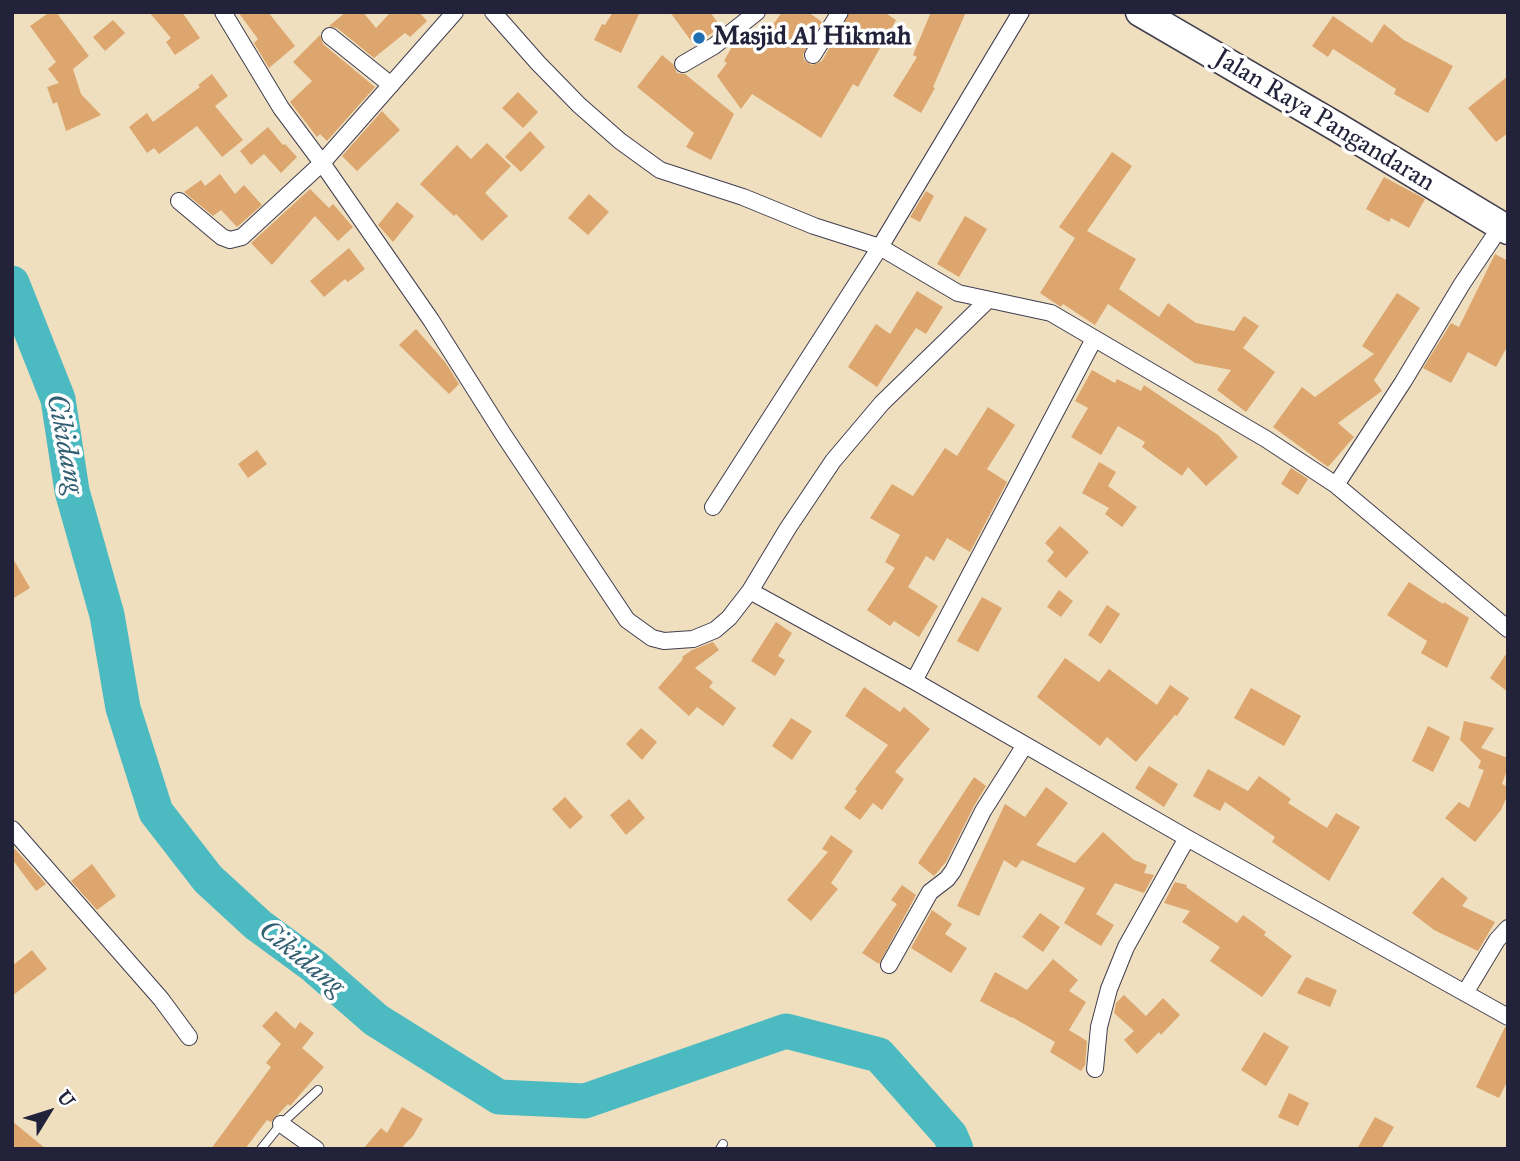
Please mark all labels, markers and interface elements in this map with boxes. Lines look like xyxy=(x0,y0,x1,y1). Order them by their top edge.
place label: Masjid Al Hikmah xyxy=(713,22,911,54)
marker: Masjid Al Hikmah xyxy=(691,30,707,46)
street label: Jalan Raya Pangandaran xyxy=(1208,43,1440,199)
water label: Cikidang xyxy=(38,391,90,497)
water label: Cikidang xyxy=(251,914,351,1004)
north arrow xyxy=(14,1077,84,1147)
text: U xyxy=(52,1086,80,1112)

